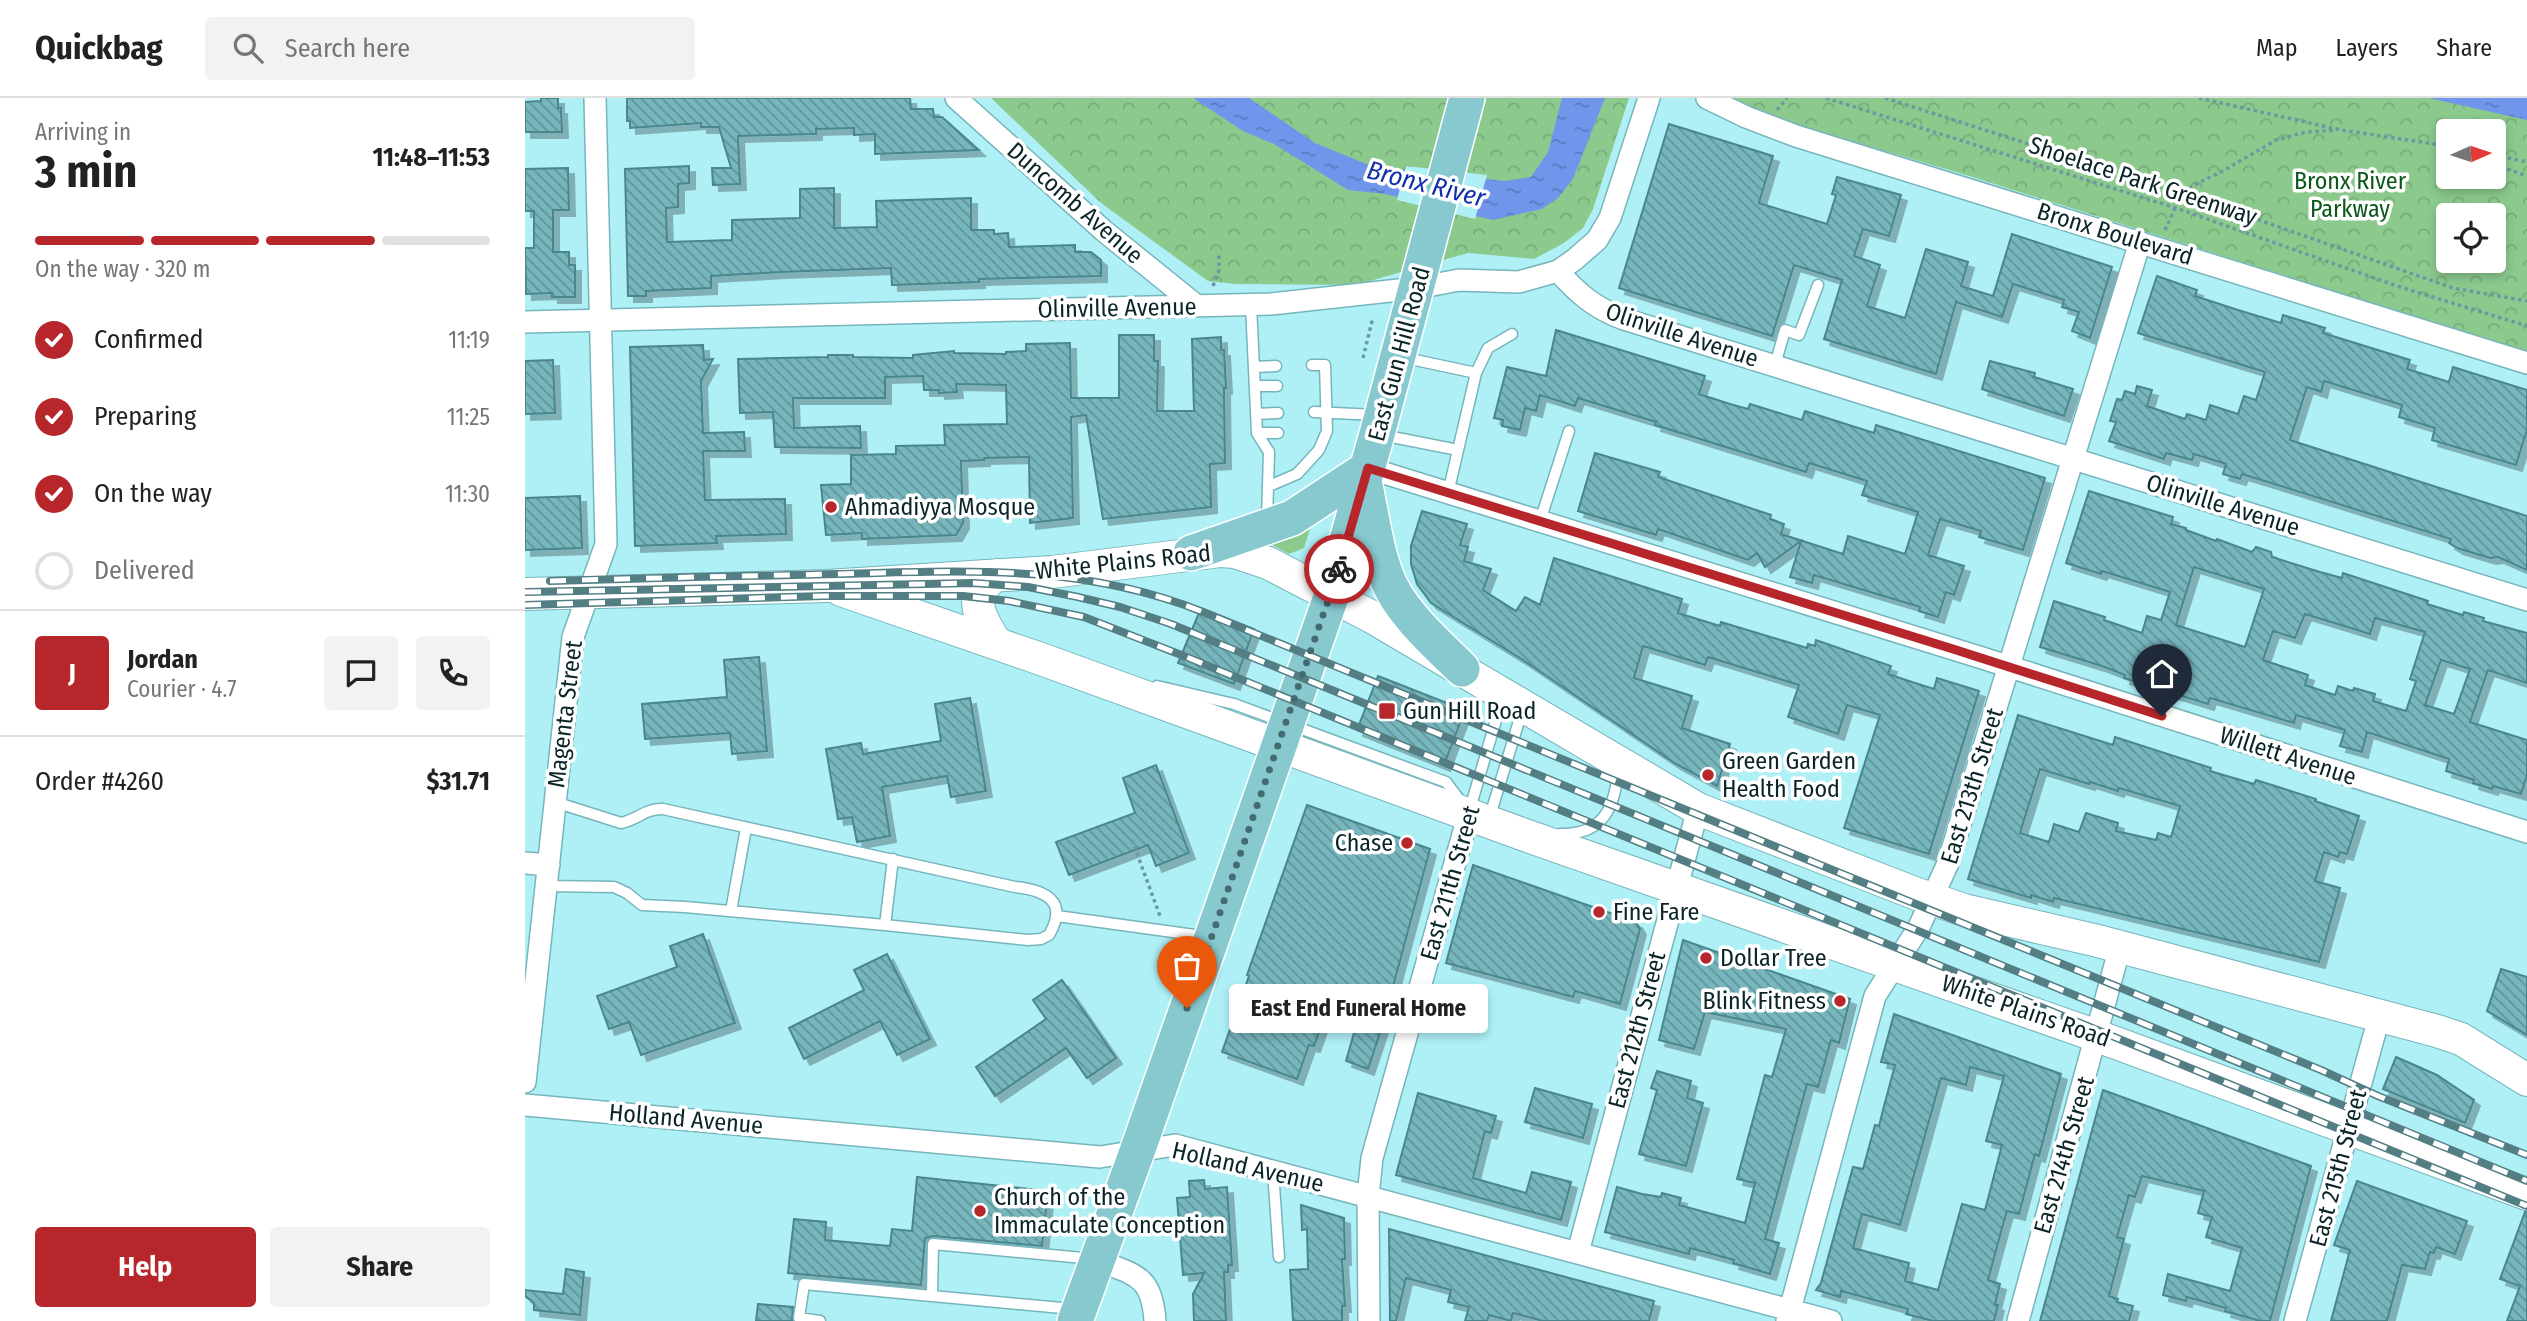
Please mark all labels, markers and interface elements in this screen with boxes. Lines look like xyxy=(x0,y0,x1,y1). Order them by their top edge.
search box xyxy=(205,17,695,80)
text: Quickbag xyxy=(35,28,163,68)
icon: search xyxy=(229,29,267,67)
text: Search here xyxy=(285,33,410,64)
text: Map xyxy=(2256,34,2298,62)
text: Layers xyxy=(2336,34,2398,62)
text: Share xyxy=(2436,34,2492,62)
text: Arriving in xyxy=(35,118,131,146)
north arrow xyxy=(2436,119,2506,189)
map controls xyxy=(2436,119,2506,273)
street label: Shoelace Park Greenway xyxy=(2026,131,2261,231)
street label: Duncomb Avenue xyxy=(1001,136,1149,270)
text: 11:48–11:53 xyxy=(373,142,490,173)
text: 3 min xyxy=(35,144,137,199)
water label: Bronx River xyxy=(1364,154,1489,214)
park label: Bronx River Parkway xyxy=(2294,167,2407,223)
street label: Bronx Boulevard xyxy=(2034,197,2196,271)
button: locate xyxy=(2436,203,2506,273)
text: On the way · 320 m xyxy=(35,255,210,283)
street label: East Gun Hill Road xyxy=(1362,264,1436,444)
street label: Olinville Avenue xyxy=(1037,293,1197,323)
street label: Olinville Avenue xyxy=(1602,297,1762,373)
icon: check xyxy=(35,321,73,359)
text: Confirmed xyxy=(94,324,204,355)
text: 11:19 xyxy=(448,326,490,354)
icon: check xyxy=(35,398,73,436)
text: Preparing xyxy=(94,401,196,432)
text: 11:25 xyxy=(447,403,490,431)
street label: Olinville Avenue xyxy=(2143,468,2303,542)
icon: check xyxy=(35,475,73,513)
text: On the way xyxy=(94,478,212,509)
text: 11:30 xyxy=(445,480,490,508)
place label: Ahmadiyya Mosque xyxy=(845,493,1035,521)
marker: Ahmadiyya Mosque xyxy=(823,499,839,515)
courier xyxy=(1304,534,1374,604)
street label: White Plains Road xyxy=(1034,539,1212,585)
icon: bike xyxy=(1320,550,1358,588)
text: Delivered xyxy=(94,555,195,586)
button: chat xyxy=(324,636,398,710)
button: phone xyxy=(416,636,490,710)
street label: Magenta Street xyxy=(542,639,588,789)
text: Jordan xyxy=(127,644,198,675)
pin xyxy=(2132,644,2192,716)
icon: home xyxy=(2143,655,2181,693)
text: J xyxy=(68,658,76,689)
text: Courier · 4.7 xyxy=(127,675,237,703)
place label: Gun Hill Road xyxy=(1403,697,1536,725)
marker: Gun Hill Road xyxy=(1377,701,1397,721)
street label: East 213th Street xyxy=(1935,704,2009,867)
street label: Willett Avenue xyxy=(2216,721,2360,791)
place label: Green Garden Health Food xyxy=(1722,747,1856,803)
text: Order #4260 xyxy=(35,766,164,797)
text: $31.71 xyxy=(426,766,490,797)
marker: Green Garden Health Food xyxy=(1700,767,1716,783)
street label: East 211th Street xyxy=(1415,802,1486,964)
place label: Chase xyxy=(1335,829,1393,857)
marker: Chase xyxy=(1399,835,1415,851)
place label: Fine Fare xyxy=(1613,898,1699,926)
marker: Fine Fare xyxy=(1591,904,1607,920)
pin xyxy=(1157,936,1217,1008)
place label: Dollar Tree xyxy=(1720,944,1827,972)
icon: bag xyxy=(1168,947,1206,985)
street label: East 212th Street xyxy=(1603,948,1671,1112)
marker: Dollar Tree xyxy=(1698,950,1714,966)
street label: White Plains Road xyxy=(1938,969,2114,1053)
callout: East End Funeral Home xyxy=(1229,984,1488,1032)
place label: Blink Fitness xyxy=(1703,987,1826,1015)
marker: Blink Fitness xyxy=(1832,993,1848,1009)
text: East End Funeral Home xyxy=(1251,994,1466,1022)
street label: East 214th Street xyxy=(2028,1073,2100,1237)
street label: East 215th Street xyxy=(2304,1086,2372,1250)
street label: Holland Avenue xyxy=(608,1098,764,1140)
street label: Holland Avenue xyxy=(1169,1136,1327,1198)
place label: Church of the Immaculate Conception xyxy=(994,1183,1225,1239)
marker: Church of the Immaculate Conception xyxy=(972,1203,988,1219)
button: Help xyxy=(35,1227,256,1307)
button: Share xyxy=(270,1227,490,1307)

